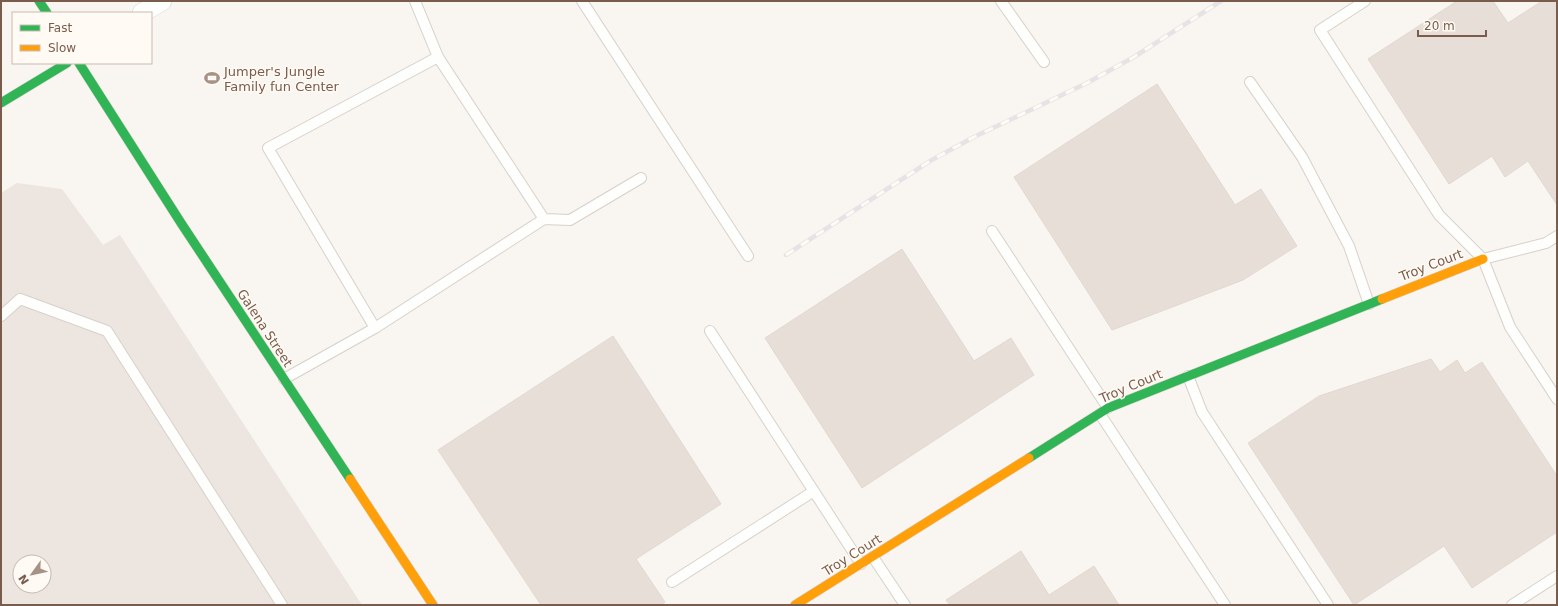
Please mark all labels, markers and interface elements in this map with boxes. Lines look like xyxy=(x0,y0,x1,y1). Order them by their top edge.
legend xyxy=(12,12,152,64)
scale bar xyxy=(1418,12,1486,38)
text: 20 m xyxy=(1424,19,1455,33)
text: Fast xyxy=(48,21,72,35)
text: Slow xyxy=(48,41,76,55)
place label: Jumper's Jungle Family fun Center xyxy=(223,64,340,94)
sports icon: Jumper's Jungle Family fun Center xyxy=(203,69,221,87)
street label: Troy Court xyxy=(1396,246,1465,284)
street label: Galena Street xyxy=(234,286,296,370)
street label: Troy Court xyxy=(1096,366,1165,406)
street label: Troy Court xyxy=(819,531,884,580)
north arrow xyxy=(12,554,52,594)
text: N xyxy=(16,572,32,587)

